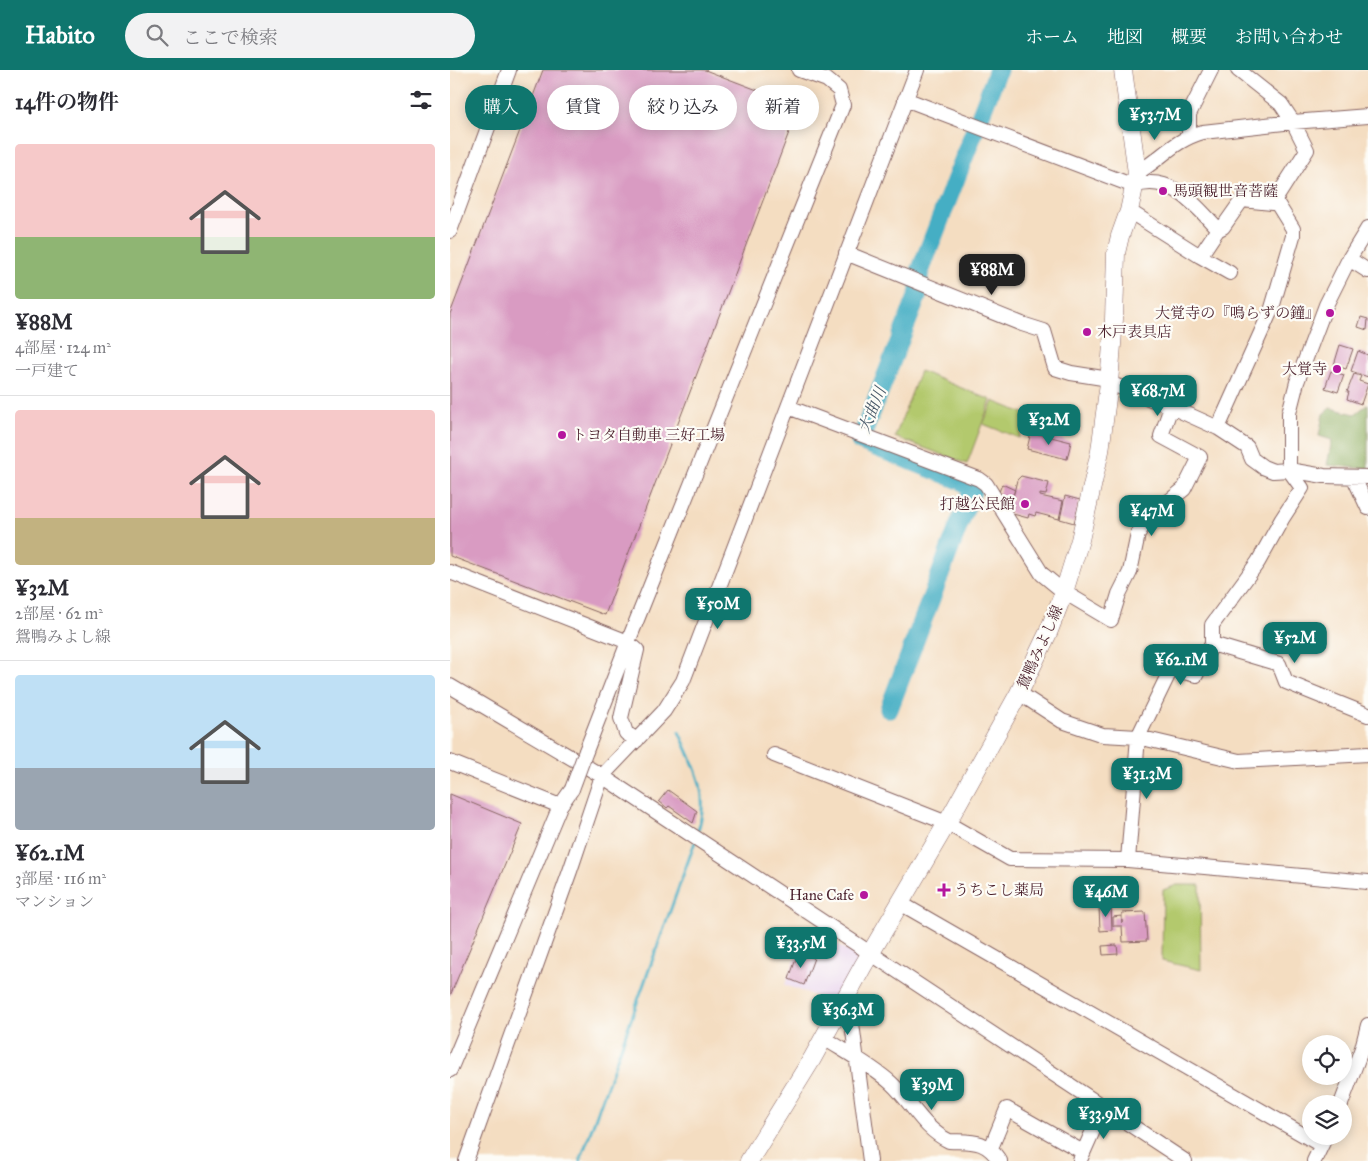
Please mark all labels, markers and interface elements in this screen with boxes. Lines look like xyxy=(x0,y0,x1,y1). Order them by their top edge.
search box xyxy=(125,13,475,58)
text: Habito xyxy=(25,20,95,50)
icon: search xyxy=(143,21,171,49)
text: ここで検索 xyxy=(183,26,278,49)
text: ホーム xyxy=(1025,26,1079,48)
text: 地図 xyxy=(1107,26,1143,48)
text: 概要 xyxy=(1171,26,1207,48)
text: お問い合わせ xyxy=(1235,26,1343,48)
chip: 購入 xyxy=(465,85,537,130)
chip: 賃貸 xyxy=(547,85,619,130)
chip: 絞り込み xyxy=(629,85,737,130)
chip: 新着 xyxy=(747,85,819,130)
icon: filters xyxy=(407,86,435,114)
text: 14件の物件 xyxy=(15,89,119,115)
pin: ¥53.7M xyxy=(1114,98,1196,141)
text: ¥53.7M xyxy=(1129,105,1181,124)
icon: home xyxy=(180,177,270,267)
place label: 馬頭観世音菩薩 xyxy=(1173,182,1278,200)
marker: 馬頭観世音菩薩 xyxy=(1157,185,1169,197)
pin: ¥88M xyxy=(962,254,1022,296)
text: ¥88M xyxy=(970,260,1014,279)
place label: 大覚寺の『鳴らずの鐘』 xyxy=(1155,304,1320,322)
marker: 大覚寺の『鳴らずの鐘』 xyxy=(1324,307,1336,319)
text: ¥88M xyxy=(15,309,73,335)
place label: 木戸表具店 xyxy=(1097,323,1172,341)
marker: 木戸表具店 xyxy=(1081,326,1093,338)
text: 4部屋 · 124 m² xyxy=(15,338,111,357)
place label: 大覚寺 xyxy=(1282,360,1327,378)
text: 一戸建て xyxy=(15,361,79,380)
marker: 大覚寺 xyxy=(1331,363,1343,375)
pin: ¥68.7M xyxy=(1117,374,1199,417)
text: ¥68.7M xyxy=(1131,381,1185,400)
water label: 大曲川 xyxy=(854,382,891,436)
pin: ¥32M xyxy=(1019,404,1079,446)
text: ¥32M xyxy=(1028,410,1070,429)
place label: トヨタ自動車 三好工場 xyxy=(572,426,725,444)
marker: トヨタ自動車 三好工場 xyxy=(556,429,568,441)
icon: home xyxy=(180,442,270,532)
pin: ¥47M xyxy=(1122,494,1182,537)
place label: 打越公民館 xyxy=(940,495,1015,513)
marker: 打越公民館 xyxy=(1019,498,1031,510)
text: ¥47M xyxy=(1130,501,1174,520)
text: ¥32M xyxy=(15,575,69,601)
pin: ¥50M xyxy=(688,588,748,630)
text: ¥50M xyxy=(696,594,740,613)
street label: 鴛鴨みよし線 xyxy=(1013,602,1067,692)
text: 2部屋 · 62 m² xyxy=(15,604,103,623)
pin: ¥52M xyxy=(1265,622,1325,664)
text: 鴛鴨みよし線 xyxy=(15,627,111,646)
text: ¥52M xyxy=(1274,628,1316,647)
pin: ¥62.1M xyxy=(1140,644,1222,686)
text: ¥62.1M xyxy=(1154,650,1208,669)
icon: home xyxy=(180,707,270,797)
pin: ¥31.3M xyxy=(1106,758,1188,800)
text: ¥31.3M xyxy=(1122,764,1172,783)
text: ¥62.1M xyxy=(15,840,85,866)
text: 3部屋 · 116 m² xyxy=(15,869,106,888)
pin: ¥46M xyxy=(1076,876,1136,918)
place label: うちこし薬局 xyxy=(954,881,1044,899)
text: ¥46M xyxy=(1084,882,1128,901)
marker: うちこし薬局 xyxy=(938,884,950,896)
place label: Hane Cafe xyxy=(789,886,854,904)
marker: Hane Cafe xyxy=(858,889,870,901)
text: マンション xyxy=(15,892,94,911)
pin: ¥33.5M xyxy=(760,926,842,969)
text: ¥33.5M xyxy=(776,933,826,952)
pin: ¥36.3M xyxy=(807,994,889,1036)
text: ¥36.3M xyxy=(822,1000,874,1019)
map controls xyxy=(1302,1035,1352,1145)
button: locate xyxy=(1302,1035,1352,1085)
pin: ¥39M xyxy=(902,1068,962,1111)
text: ¥39M xyxy=(911,1075,953,1094)
button: layers xyxy=(1302,1095,1352,1145)
pin: ¥33.9M xyxy=(1063,1098,1145,1140)
text: ¥33.9M xyxy=(1078,1104,1130,1123)

